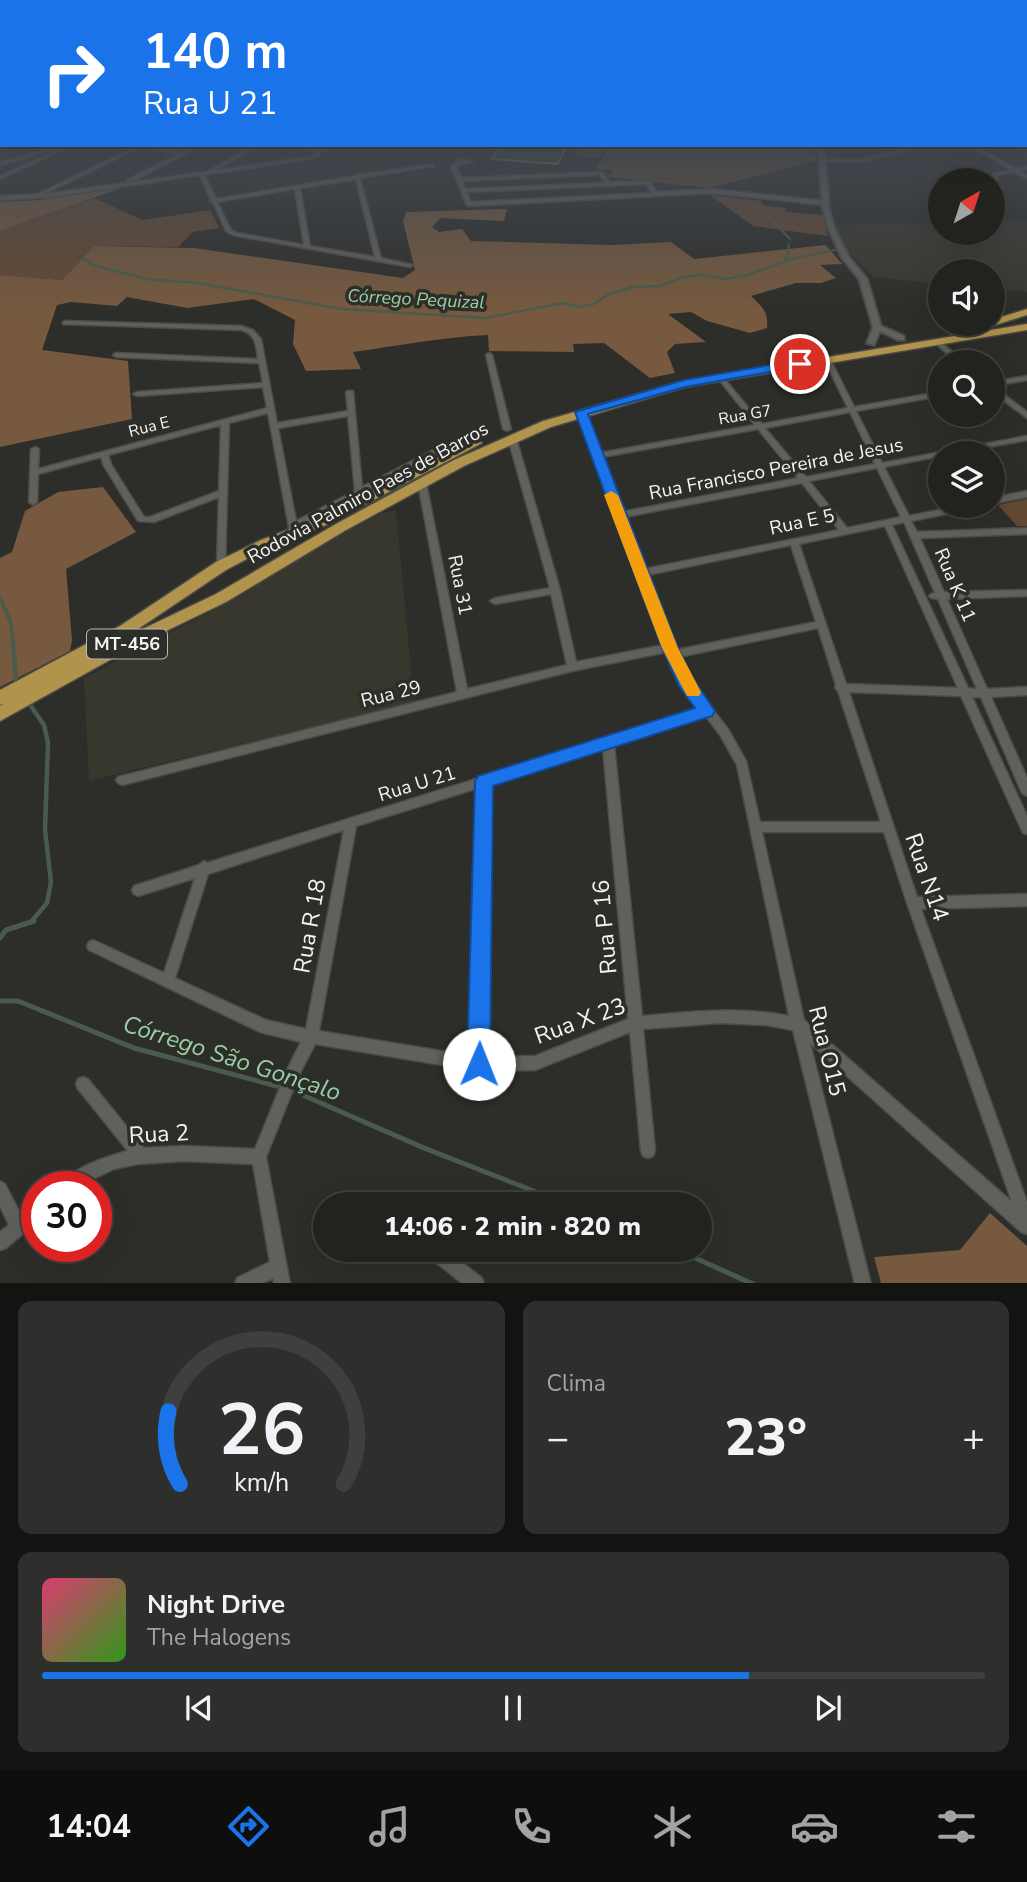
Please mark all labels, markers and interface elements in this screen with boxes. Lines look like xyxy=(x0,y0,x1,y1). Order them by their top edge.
text: 140 m xyxy=(143,18,287,85)
icon: right xyxy=(28,28,119,119)
text: Rua U 21 xyxy=(143,82,277,125)
north arrow xyxy=(928,168,1004,245)
map controls xyxy=(928,168,1005,518)
button: sound xyxy=(928,259,1005,336)
water label: Córrego Pequizal xyxy=(347,283,485,315)
pin xyxy=(770,334,830,394)
icon: arrive xyxy=(781,345,819,383)
button: search xyxy=(928,350,1005,427)
street label: Rua G7 xyxy=(717,400,773,430)
street label: Rua E xyxy=(126,411,172,443)
street label: Rodovia Palmiro Paes de Barros xyxy=(243,416,493,570)
street label: Rua Francisco Pereira de Jesus xyxy=(647,432,905,506)
button: layers xyxy=(928,441,1005,518)
street label: Rua E 5 xyxy=(767,502,837,542)
street label: Rua K 11 xyxy=(928,544,982,626)
street label: Rua 31 xyxy=(441,553,479,617)
road number: MT-456 xyxy=(87,630,167,658)
street label: Rua 29 xyxy=(358,674,424,714)
street label: Rua U 21 xyxy=(375,760,459,808)
street label: Rua N14 xyxy=(898,829,956,925)
street label: Rua R 18 xyxy=(286,876,334,976)
street label: Rua P 16 xyxy=(585,879,625,975)
street label: Rua X 23 xyxy=(530,990,630,1052)
street label: Rua O15 xyxy=(801,1003,853,1099)
water label: Córrego São Gonçalo xyxy=(119,1008,345,1108)
position arrow xyxy=(442,1027,516,1101)
street label: Rua 2 xyxy=(128,1117,190,1151)
speed limit sign: 30 xyxy=(21,1171,112,1262)
text: 14:06 · 2 min · 820 m xyxy=(384,1209,641,1244)
text: Clima xyxy=(547,1368,606,1399)
text: 26 xyxy=(218,1380,305,1480)
text: 23° xyxy=(725,1402,807,1473)
text: − xyxy=(547,1413,569,1464)
text: + xyxy=(962,1413,985,1464)
text: km/h xyxy=(234,1465,289,1499)
text: Night Drive xyxy=(147,1587,285,1622)
text: The Halogens xyxy=(147,1622,291,1653)
icon: previous xyxy=(180,1689,218,1727)
icon: pause xyxy=(494,1689,532,1727)
icon: next xyxy=(809,1689,847,1727)
icon: directions xyxy=(224,1802,273,1851)
icon: music xyxy=(365,1802,414,1851)
icon: phone xyxy=(507,1802,556,1851)
icon: climate xyxy=(648,1802,697,1851)
icon: car xyxy=(790,1802,839,1851)
icon: filters xyxy=(932,1802,981,1851)
text: 14:04 xyxy=(46,1805,131,1848)

